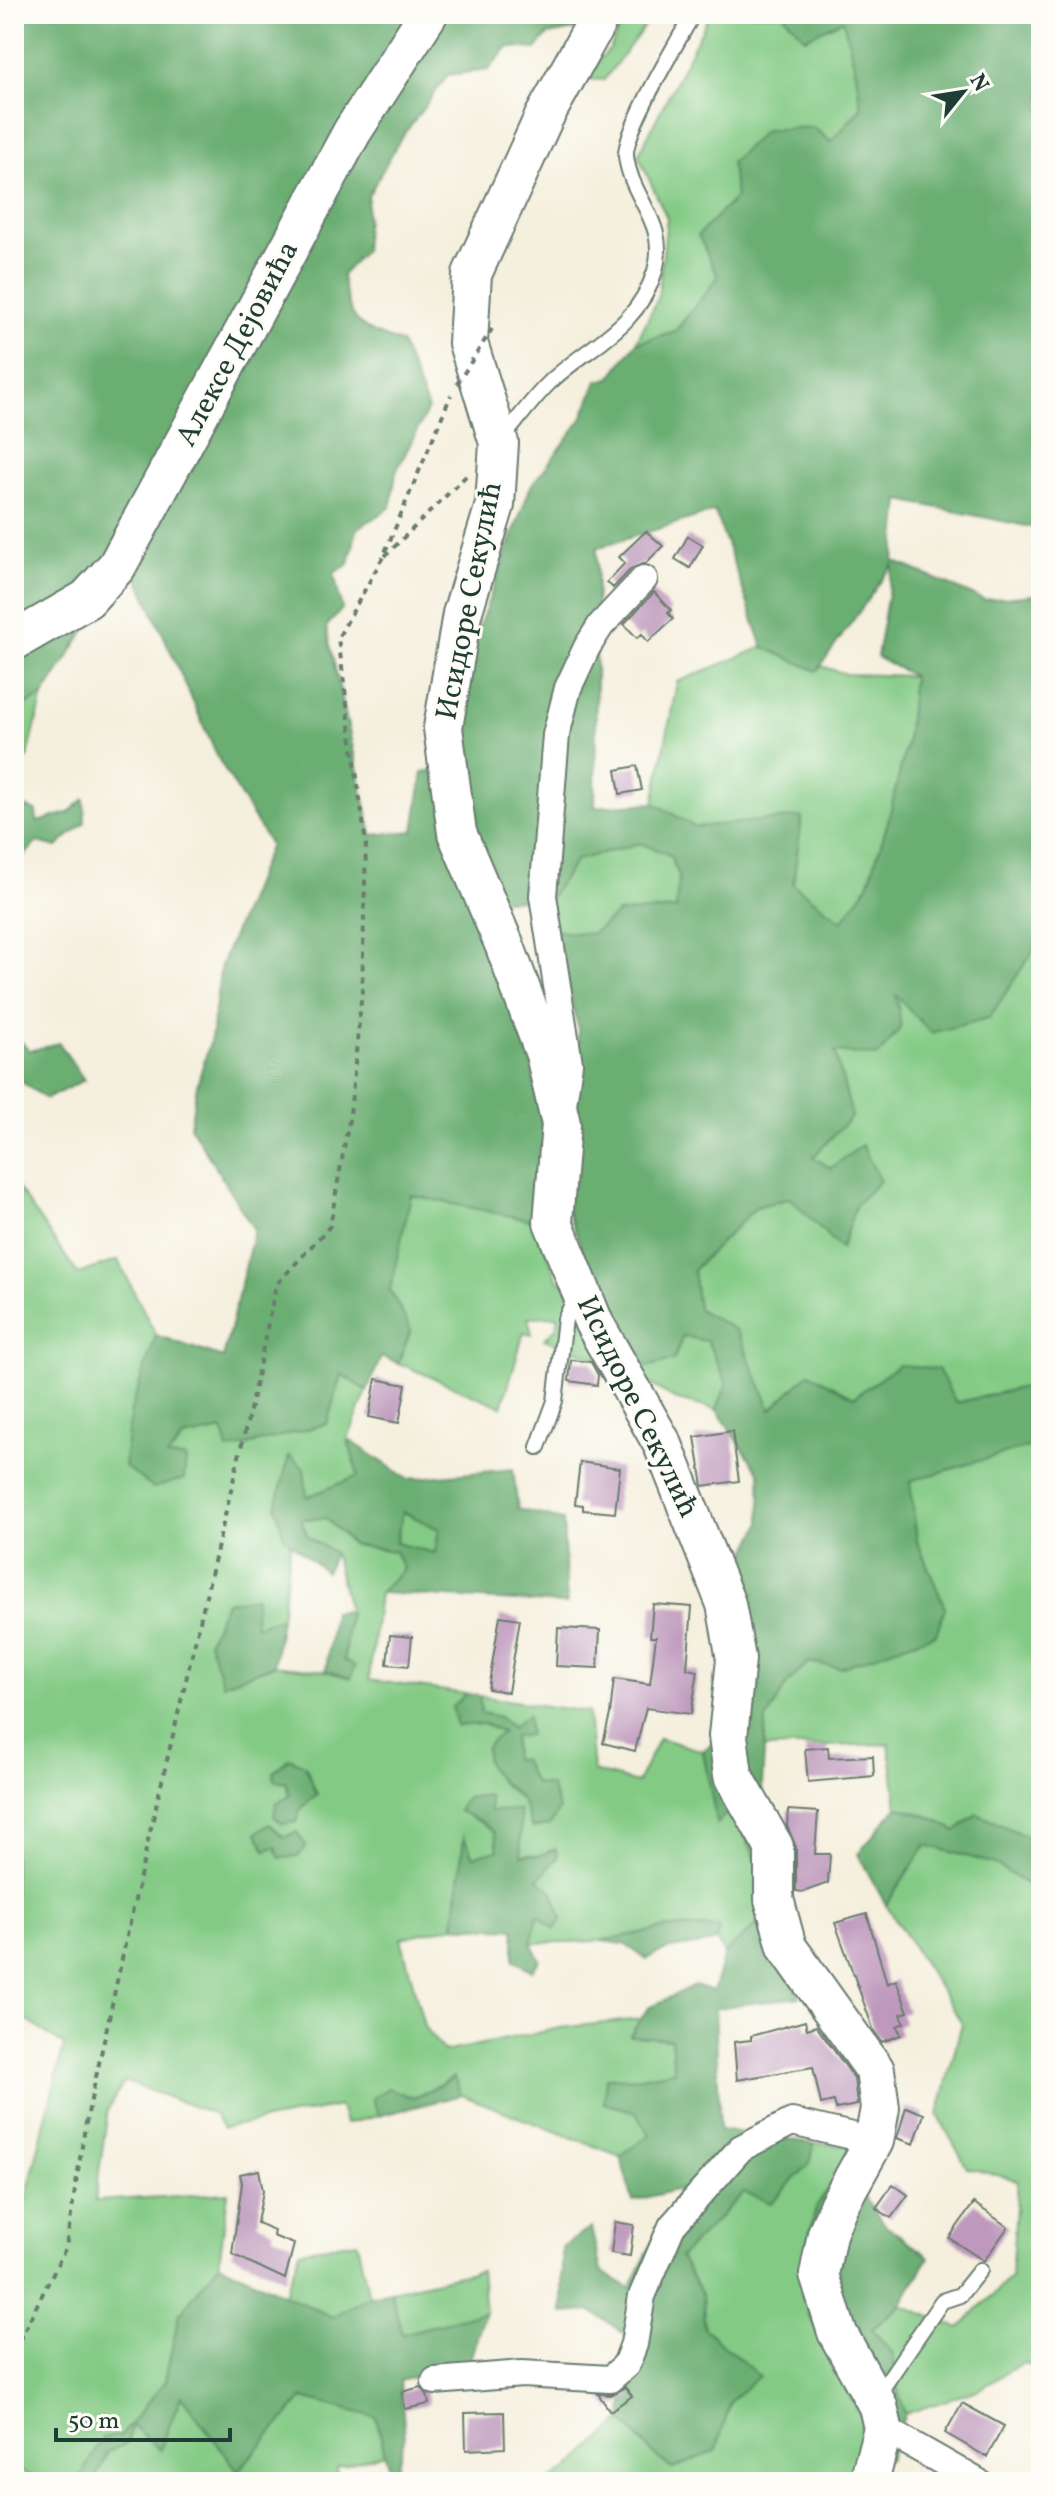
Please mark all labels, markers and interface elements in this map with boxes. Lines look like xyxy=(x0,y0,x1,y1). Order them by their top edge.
north arrow xyxy=(923,52,1003,132)
text: N xyxy=(961,69,996,98)
street label: Алексе Дејовића xyxy=(166,234,310,454)
street label: Исидоре Секулић xyxy=(426,478,514,724)
street label: Исидоре Секулић xyxy=(565,1289,709,1525)
scale bar xyxy=(56,2392,230,2442)
text: 50 m xyxy=(68,2405,120,2439)

